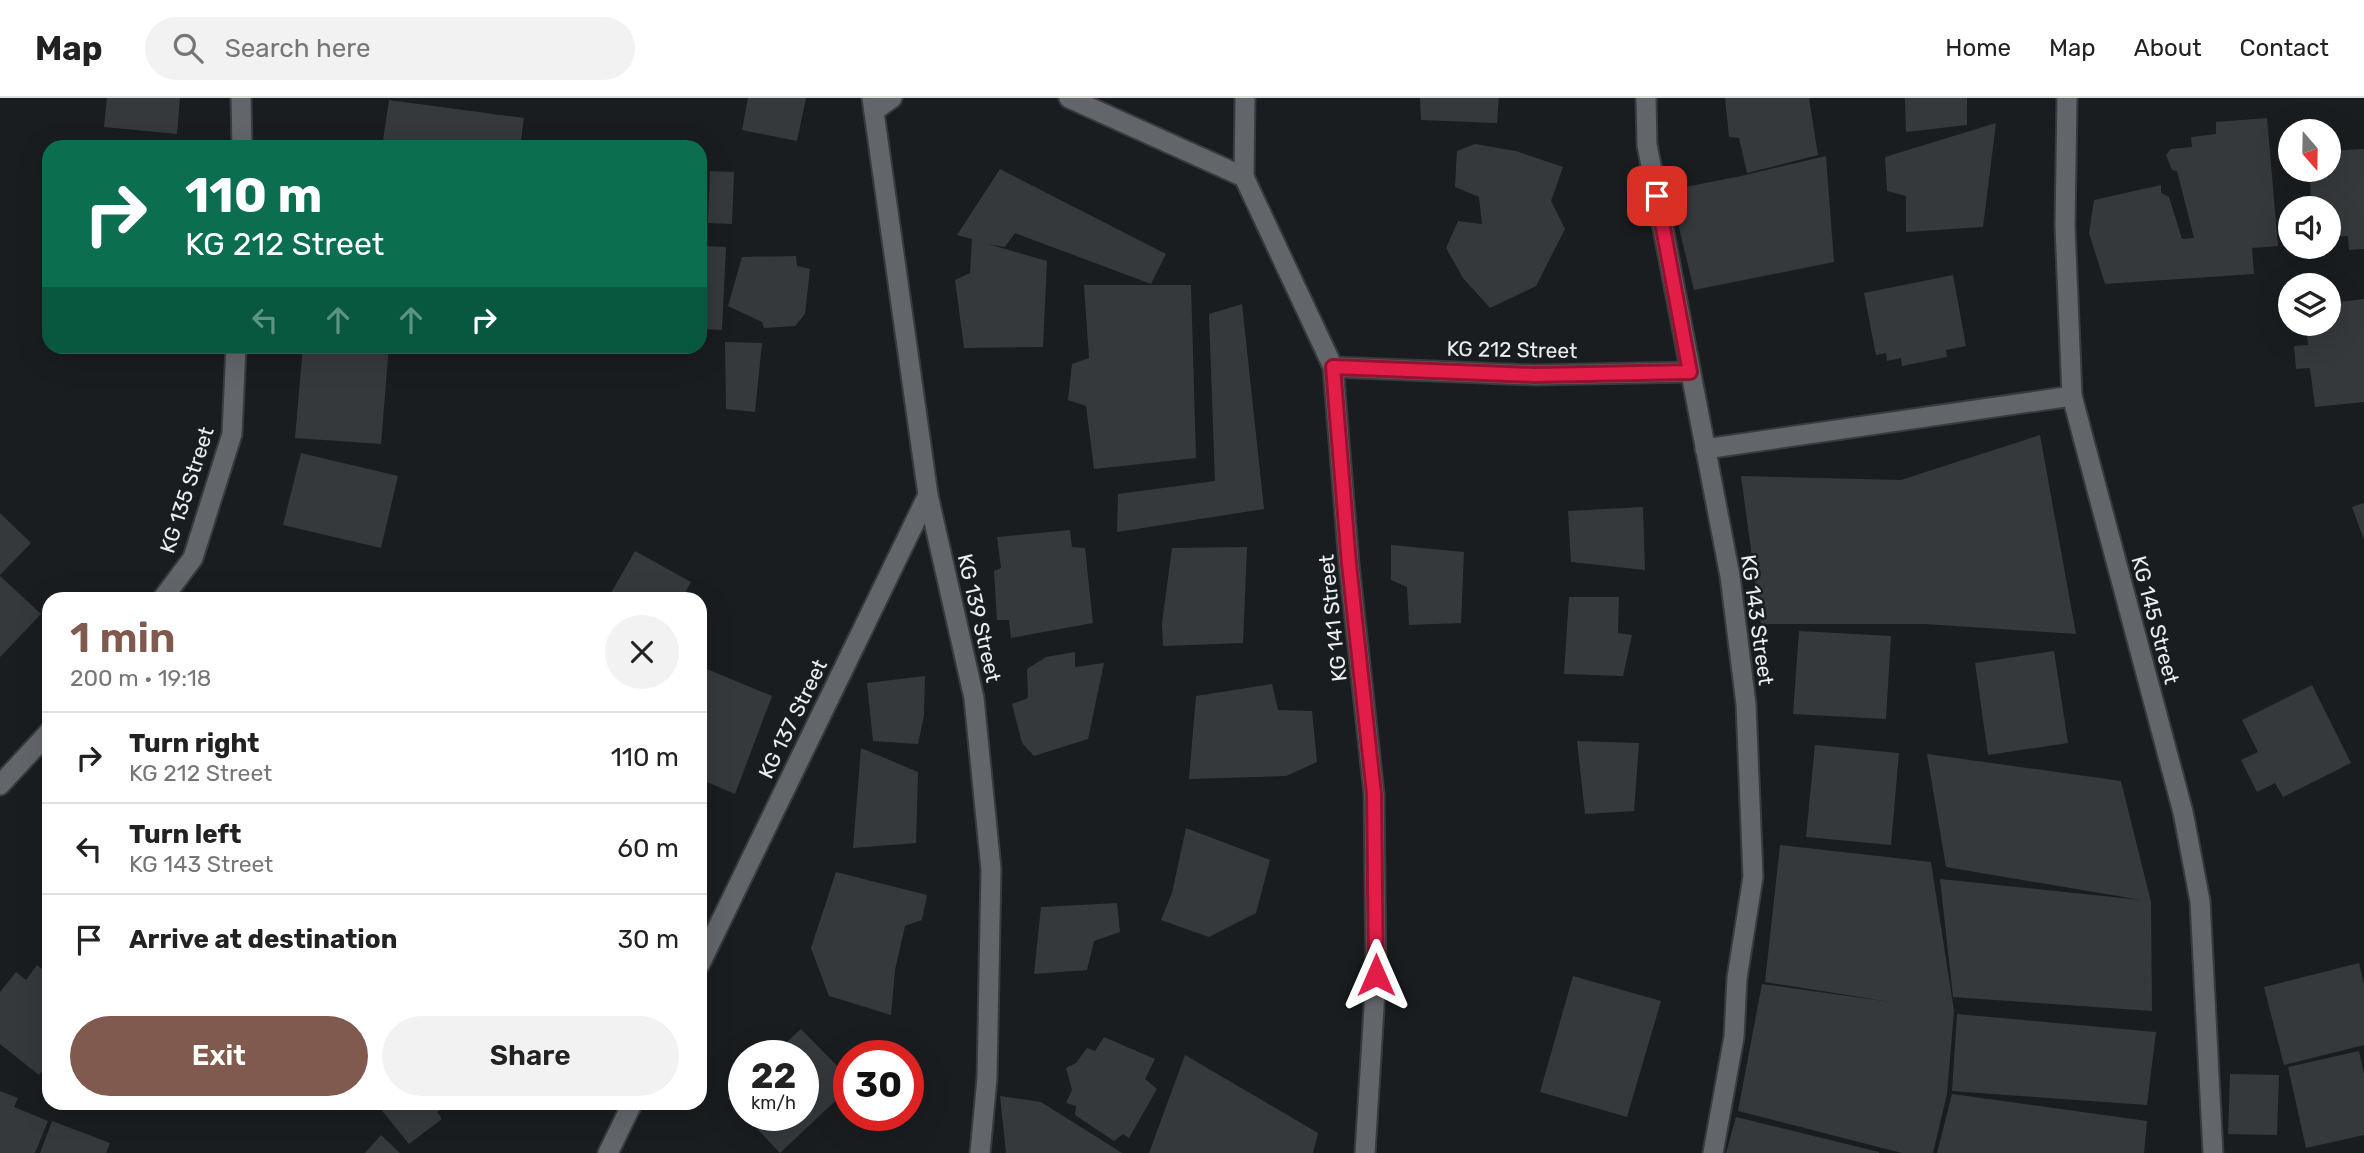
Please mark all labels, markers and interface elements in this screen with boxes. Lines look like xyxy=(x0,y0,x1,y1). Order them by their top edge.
search box xyxy=(145,17,635,80)
text: Map xyxy=(35,29,103,68)
icon: search xyxy=(169,29,207,67)
text: Search here xyxy=(225,33,370,64)
text: Home xyxy=(1945,34,2011,62)
text: Map xyxy=(2049,34,2096,62)
text: About xyxy=(2134,34,2202,62)
text: Contact xyxy=(2240,34,2329,62)
north arrow xyxy=(2278,119,2342,182)
map controls xyxy=(2278,119,2341,336)
text: 110 m xyxy=(185,166,322,224)
pin xyxy=(1627,166,1687,226)
icon: right xyxy=(70,168,161,259)
icon: arrive xyxy=(1638,177,1676,215)
button: sound xyxy=(2278,196,2341,259)
text: KG 212 Street xyxy=(185,225,384,263)
button: layers xyxy=(2278,273,2341,336)
icon: left xyxy=(246,301,284,339)
icon: ahead xyxy=(319,301,357,339)
icon: ahead xyxy=(392,301,430,339)
icon: right xyxy=(465,301,503,339)
street label: KG 212 Street xyxy=(1446,336,1578,363)
street label: KG 135 Street xyxy=(154,424,219,556)
street label: KG 139 Street xyxy=(953,551,1006,685)
street label: KG 141 Street xyxy=(1313,553,1352,683)
street label: KG 143 Street xyxy=(1736,553,1779,687)
street label: KG 145 Street xyxy=(2126,553,2185,687)
text: 1 min xyxy=(70,613,176,663)
button: close xyxy=(605,615,679,689)
street label: KG 137 Street xyxy=(753,655,832,782)
text: 200 m · 19:18 xyxy=(70,664,212,692)
text: Turn right xyxy=(129,728,259,759)
icon: right xyxy=(70,739,108,777)
text: 110 m xyxy=(611,742,679,773)
text: KG 212 Street xyxy=(129,759,272,787)
text: Turn left xyxy=(129,819,241,850)
icon: left xyxy=(70,830,108,868)
text: 60 m xyxy=(617,833,679,864)
text: KG 143 Street xyxy=(129,850,273,878)
icon: arrive xyxy=(70,921,108,959)
text: Arrive at destination xyxy=(129,924,397,955)
text: 30 m xyxy=(617,924,679,955)
position arrow xyxy=(1339,938,1413,1012)
button: Exit xyxy=(70,1016,368,1096)
button: Share xyxy=(382,1016,679,1096)
speed limit sign: 30 xyxy=(833,1040,924,1131)
text: 22 xyxy=(751,1055,796,1097)
text: km/h xyxy=(751,1092,796,1114)

